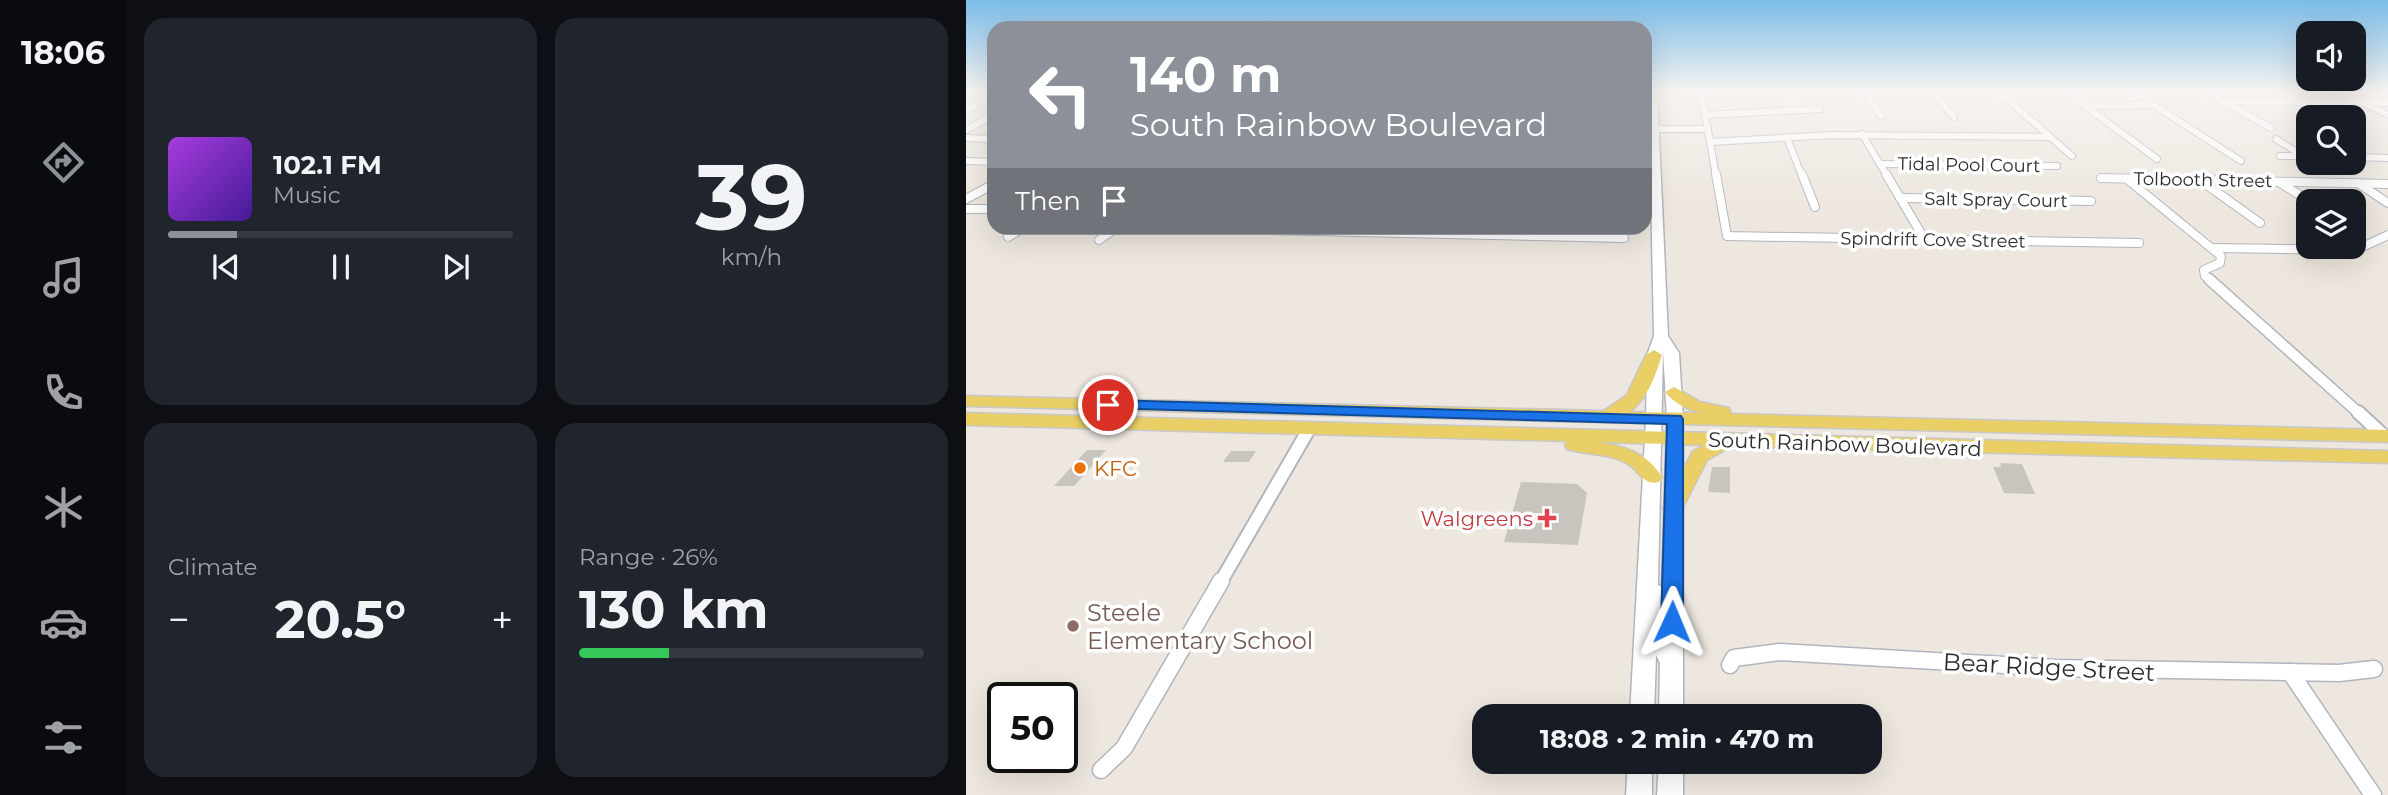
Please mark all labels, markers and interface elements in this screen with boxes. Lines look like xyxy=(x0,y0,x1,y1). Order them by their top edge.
map controls xyxy=(2296,21,2366,259)
button: sound xyxy=(2296,21,2366,91)
text: 18:06 xyxy=(21,33,105,72)
text: 140 m xyxy=(1130,45,1282,104)
icon: left xyxy=(1015,49,1106,140)
text: South Rainbow Boulevard xyxy=(1130,105,1547,144)
button: search xyxy=(2296,105,2366,175)
icon: directions xyxy=(39,138,88,187)
text: 39 xyxy=(696,142,807,253)
text: 102.1 FM xyxy=(273,149,382,181)
street label: Tidal Pool Court xyxy=(1897,153,2041,177)
street label: Tolbooth Street xyxy=(2133,168,2273,192)
text: Music xyxy=(273,181,341,209)
icon: arrive xyxy=(1095,182,1133,220)
text: Then xyxy=(1015,185,1081,217)
street label: Salt Spray Court xyxy=(1924,188,2068,212)
button: layers xyxy=(2296,189,2366,259)
street label: Spindrift Cove Street xyxy=(1840,227,2026,253)
text: km/h xyxy=(721,243,782,271)
icon: previous xyxy=(207,248,245,286)
icon: pause xyxy=(322,248,360,286)
icon: next xyxy=(437,248,475,286)
icon: music xyxy=(39,253,88,302)
icon: phone xyxy=(39,368,88,417)
pin xyxy=(1078,375,1138,435)
icon: arrive xyxy=(1089,386,1127,424)
street label: South Rainbow Boulevard xyxy=(1708,427,1982,461)
place label: KFC xyxy=(1094,456,1137,481)
marker: KFC xyxy=(1072,460,1088,476)
icon: climate xyxy=(39,483,88,532)
place label: Walgreens xyxy=(1420,506,1533,531)
marker: Walgreens xyxy=(1539,510,1555,526)
text: Range · 26% xyxy=(579,543,718,571)
text: Climate xyxy=(168,553,257,581)
text: 130 km xyxy=(579,578,769,641)
position arrow xyxy=(1635,585,1709,659)
text: 20.5° xyxy=(275,588,406,651)
text: − xyxy=(168,596,190,643)
text: + xyxy=(491,596,513,643)
icon: car xyxy=(39,598,88,647)
place label: Steele Elementary School xyxy=(1087,598,1313,655)
marker: Steele Elementary School xyxy=(1065,618,1081,634)
street label: Bear Ridge Street xyxy=(1942,647,2156,687)
speed limit sign: 50 xyxy=(987,682,1078,773)
icon: filters xyxy=(39,713,88,762)
text: 18:08 · 2 min · 470 m xyxy=(1540,723,1814,755)

